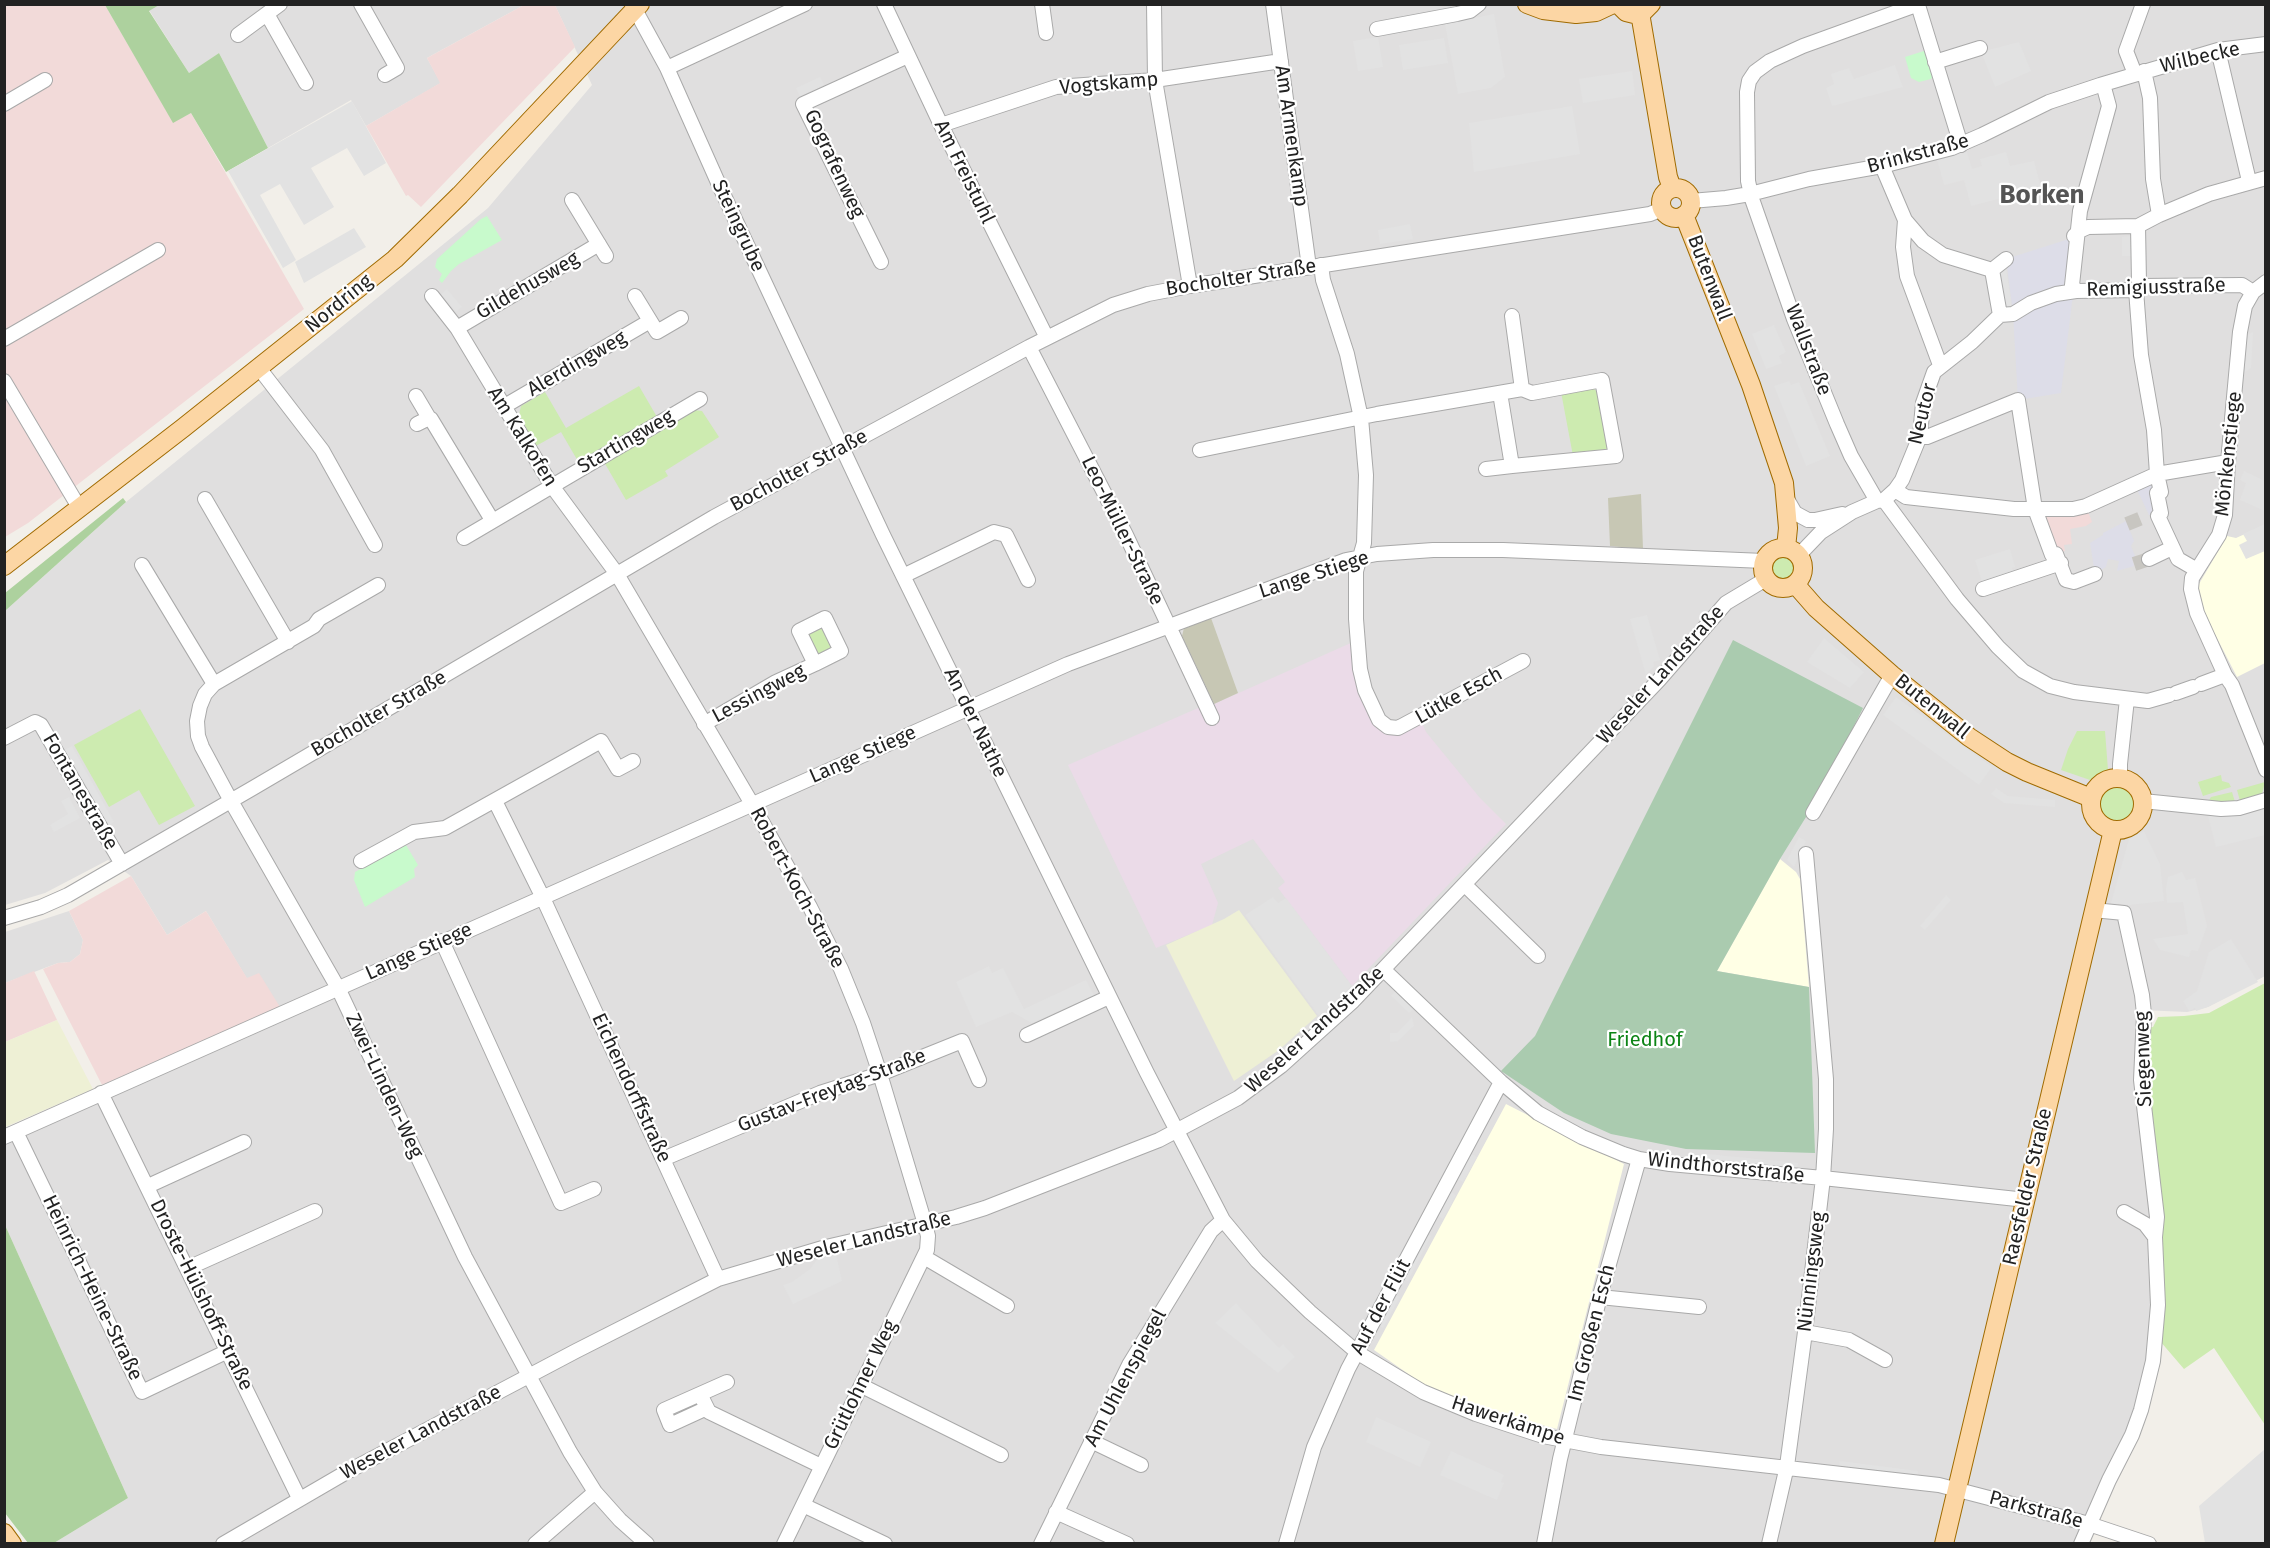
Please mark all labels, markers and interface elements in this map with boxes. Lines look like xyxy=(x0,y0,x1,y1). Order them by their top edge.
street label: Wilbecke xyxy=(2158,37,2242,79)
street label: Am Armenkamp xyxy=(1269,64,1313,208)
street label: Vogtskamp xyxy=(1059,68,1159,100)
street label: Gografenweg xyxy=(798,106,870,222)
street label: Am Freistuhl xyxy=(929,116,999,228)
street label: Brinkstraße xyxy=(1864,129,1972,179)
street label: Steingrube xyxy=(706,176,770,276)
district label: Borken xyxy=(1999,180,2085,212)
street label: Butenwall xyxy=(1682,232,1736,324)
street label: Gildehusweg xyxy=(472,247,584,325)
street label: Bocholter Straße xyxy=(1164,254,1318,302)
street label: Nordring xyxy=(300,270,378,338)
street label: Remigiusstraße xyxy=(2086,274,2226,302)
street label: Wallstraße xyxy=(1780,301,1836,399)
street label: Alerdingweg xyxy=(523,326,631,402)
street label: Neutor xyxy=(1904,381,1942,447)
street label: Am Kalkofen xyxy=(482,383,562,491)
street label: Mönkenstiege xyxy=(2210,390,2248,518)
street label: Startingweg xyxy=(574,405,678,479)
street label: Bocholter Straße xyxy=(726,425,872,517)
street label: Leo-Müller-Straße xyxy=(1076,453,1168,609)
street label: Lange Stiege xyxy=(1256,546,1372,604)
street label: Weseler Landstraße xyxy=(1592,601,1730,749)
street label: Lessingweg xyxy=(708,659,810,729)
street label: Lütke Esch xyxy=(1411,662,1507,730)
street label: An der Nathe xyxy=(938,664,1012,782)
street label: Bocholter Straße xyxy=(307,666,451,762)
street label: Butenwall xyxy=(1890,669,1974,745)
street label: Lange Stiege xyxy=(806,721,920,789)
street label: Fontanestraße xyxy=(37,730,123,854)
street label: Robert-Koch-Straße xyxy=(744,803,850,973)
street label: Lange Stiege xyxy=(362,918,476,986)
street label: Weseler Landstraße xyxy=(1241,961,1389,1099)
street label: Eichendorffstraße xyxy=(586,1009,676,1167)
street label: Zwei-Linden-Weg xyxy=(340,1010,428,1162)
street label: Siegenweg xyxy=(2130,1011,2158,1107)
park label: Friedhof xyxy=(1607,1028,1683,1052)
street label: Gustav-Freytag-Straße xyxy=(734,1044,930,1138)
street label: Raesfelder Straße xyxy=(1998,1106,2058,1268)
street label: Windthorststraße xyxy=(1646,1148,1806,1188)
street label: Heinrich-Heine-Straße xyxy=(37,1191,147,1385)
street label: Droste-Hülshoff-Straße xyxy=(144,1195,258,1395)
street label: Weseler Landstraße xyxy=(774,1207,954,1273)
street label: Nünningsweg xyxy=(1793,1210,1831,1334)
street label: Auf der Flüt xyxy=(1346,1255,1416,1359)
street label: Im Großen Esch xyxy=(1563,1262,1621,1404)
street label: Am Uhlenspiegel xyxy=(1080,1305,1172,1451)
street label: Grütlohner Weg xyxy=(819,1316,903,1454)
street label: Weseler Landstraße xyxy=(336,1380,506,1486)
street label: Hawerkämpe xyxy=(1448,1391,1568,1451)
street label: Parkstraße xyxy=(1986,1486,2086,1534)

